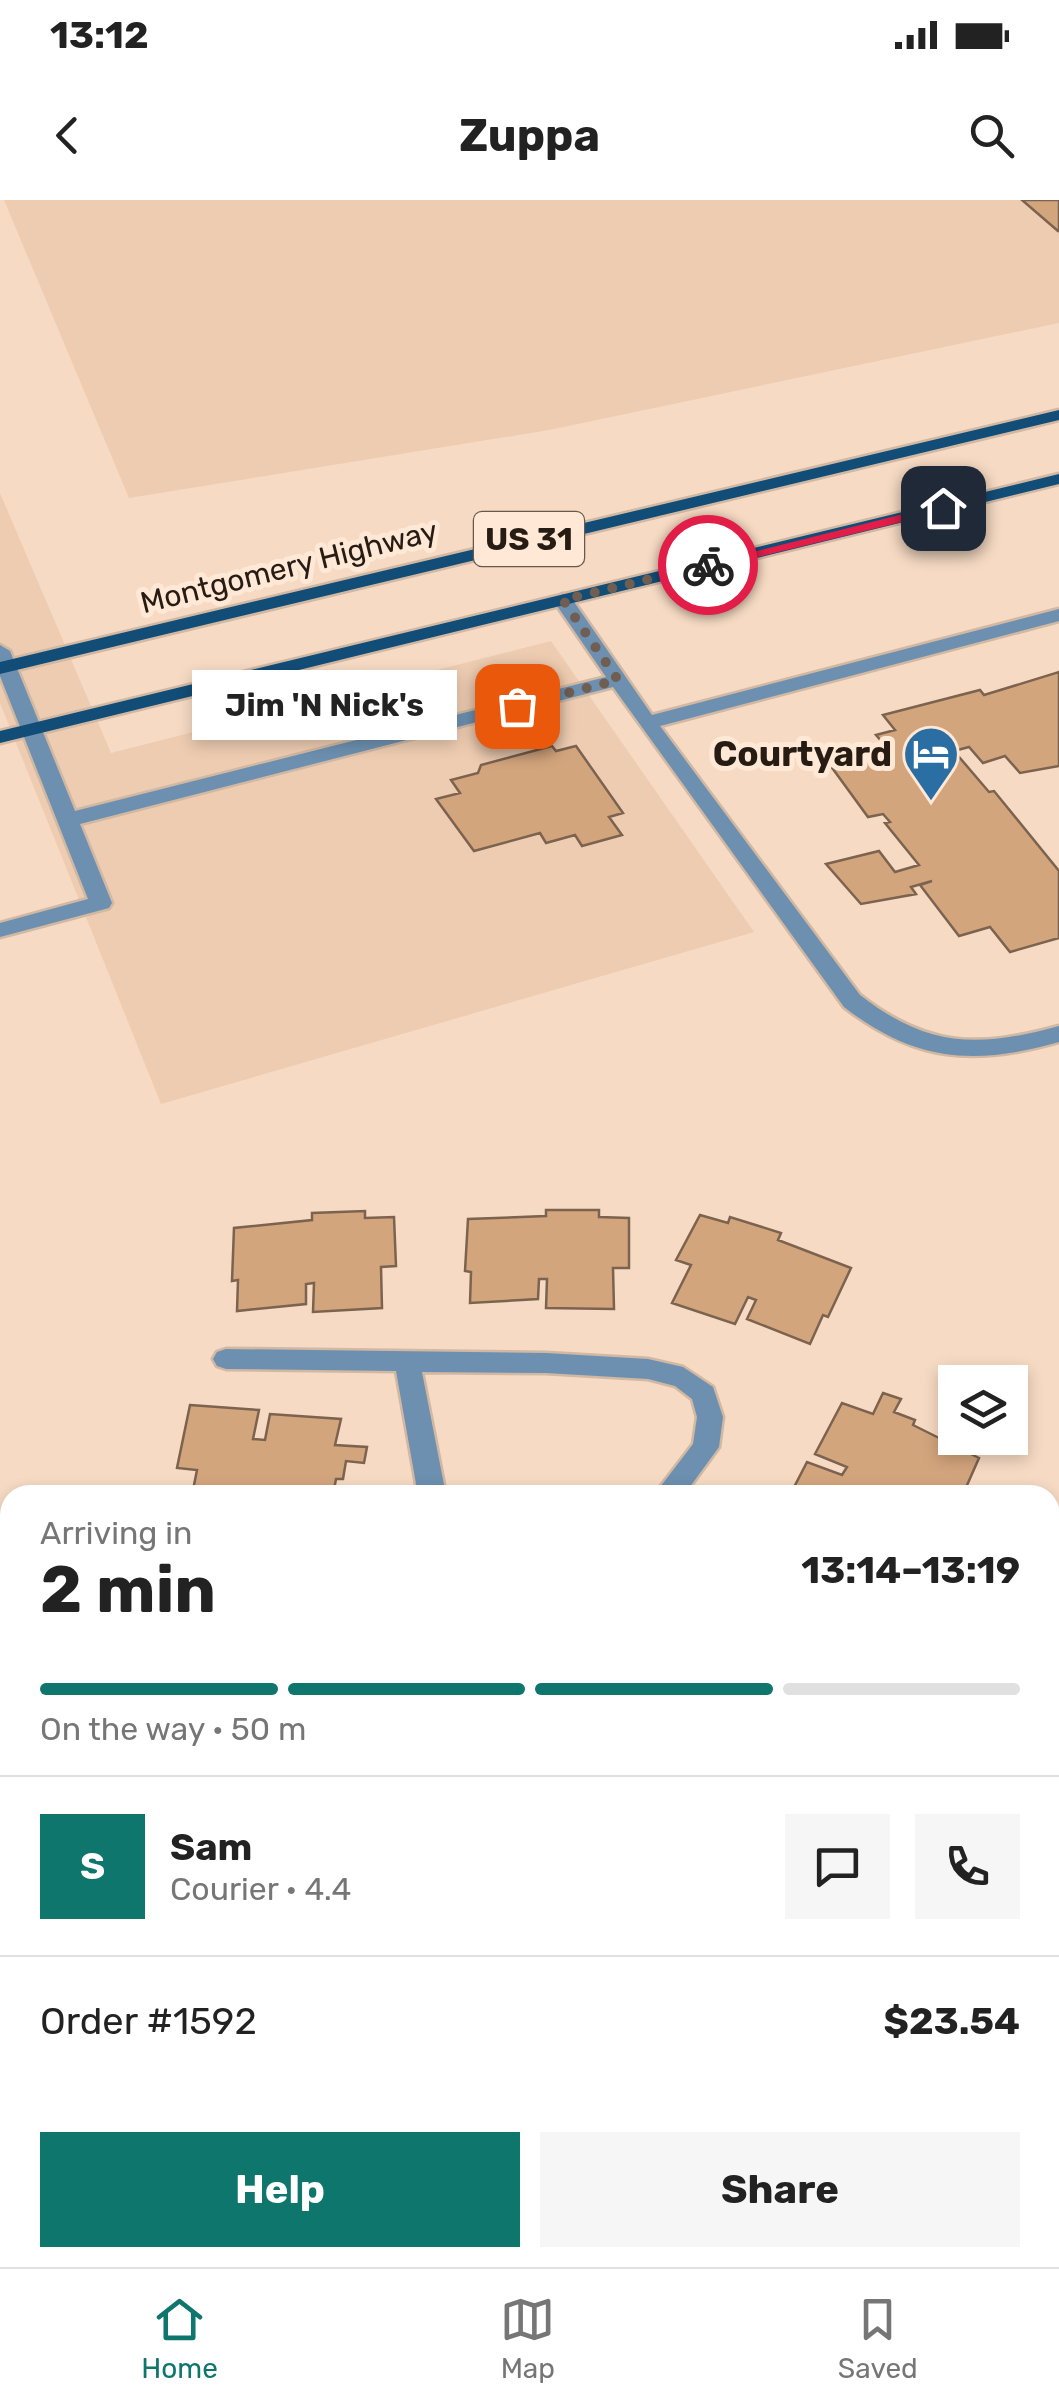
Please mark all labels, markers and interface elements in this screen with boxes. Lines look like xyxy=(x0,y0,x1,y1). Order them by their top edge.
text: 13:12 xyxy=(50,12,149,58)
icon: back xyxy=(40,108,95,163)
icon: search xyxy=(964,108,1019,163)
text: Zuppa xyxy=(459,109,600,162)
pin xyxy=(901,466,986,551)
icon: home xyxy=(916,481,971,536)
road number: US 31 xyxy=(474,512,584,566)
street label: Montgomery Highway xyxy=(137,513,441,621)
courier xyxy=(658,515,758,615)
icon: bike xyxy=(681,538,736,593)
pin xyxy=(475,664,560,749)
callout: Jim 'N Nick's xyxy=(192,671,457,741)
icon: bag xyxy=(490,679,545,734)
text: Jim 'N Nick's xyxy=(225,686,424,724)
hotel icon: Courtyard xyxy=(901,724,961,803)
place label: Courtyard xyxy=(713,733,892,775)
map controls xyxy=(938,1365,1028,1455)
button: layers xyxy=(938,1365,1028,1455)
text: Arriving in xyxy=(40,1514,192,1552)
text: 13:14–13:19 xyxy=(801,1547,1020,1593)
text: 2 min xyxy=(40,1551,216,1628)
text: On the way · 50 m xyxy=(40,1710,306,1748)
button: chat xyxy=(785,1814,890,1919)
button: phone xyxy=(915,1814,1020,1919)
text: Sam xyxy=(170,1824,252,1870)
text: S xyxy=(80,1843,105,1889)
text: Courier · 4.4 xyxy=(170,1870,351,1908)
text: Order #1592 xyxy=(40,1998,257,2044)
text: $23.54 xyxy=(884,1998,1020,2044)
button: Help xyxy=(40,2132,520,2247)
button: Share xyxy=(540,2132,1020,2247)
tab: Home xyxy=(141,2292,218,2385)
tab: Map xyxy=(500,2292,555,2385)
tab: Saved xyxy=(838,2292,918,2385)

